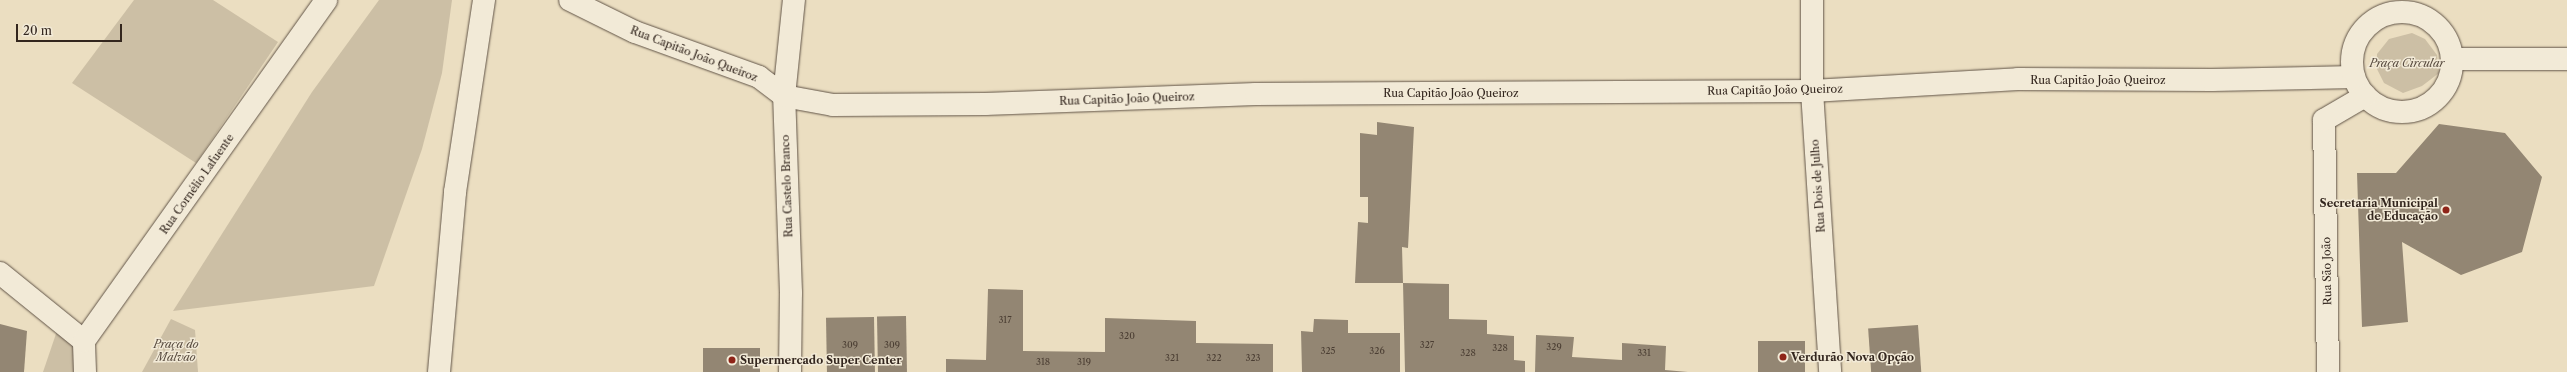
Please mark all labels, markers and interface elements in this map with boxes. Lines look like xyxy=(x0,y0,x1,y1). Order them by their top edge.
scale bar xyxy=(18,16,124,42)
text: 20 m xyxy=(23,23,52,38)
street label: Rua Capitão João Queiroz xyxy=(628,24,760,84)
park label: Praça Circular xyxy=(2369,56,2445,70)
street label: Rua Capitão João Queiroz xyxy=(2030,73,2166,87)
street label: Rua Capitão João Queiroz xyxy=(1707,82,1843,98)
street label: Rua Capitão João Queiroz xyxy=(1383,86,1519,100)
street label: Rua Capitão João Queiroz xyxy=(1059,90,1195,108)
street label: Rua Cornélio Lafuente xyxy=(157,131,237,237)
street label: Rua Castelo Branco xyxy=(779,134,795,238)
street label: Rua Dois de Julho xyxy=(1808,139,1828,233)
place label: Secretaria Municipal de Educação xyxy=(2319,197,2438,223)
marker: Secretaria Municipal de Educação xyxy=(2441,205,2451,215)
street label: Rua São João xyxy=(2320,237,2334,305)
house number: 317 xyxy=(998,315,1012,325)
house number: 320 xyxy=(1119,331,1135,341)
park label: Praça do Malvão xyxy=(154,338,198,364)
house number: 309 xyxy=(842,340,858,350)
house number: 309 xyxy=(884,340,900,350)
house number: 327 xyxy=(1420,340,1434,350)
house number: 329 xyxy=(1546,342,1562,352)
house number: 328 xyxy=(1492,343,1508,353)
house number: 325 xyxy=(1320,346,1336,356)
house number: 326 xyxy=(1369,346,1385,356)
house number: 328 xyxy=(1460,348,1476,358)
house number: 331 xyxy=(1637,348,1651,358)
place label: Verdurão Nova Opção xyxy=(1791,350,1914,364)
marker: Verdurão Nova Opção xyxy=(1778,352,1788,362)
place label: Supermercado Super Center xyxy=(740,353,902,367)
house number: 321 xyxy=(1165,353,1179,363)
house number: 322 xyxy=(1206,353,1222,363)
house number: 323 xyxy=(1245,353,1261,363)
marker: Supermercado Super Center xyxy=(727,355,737,365)
house number: 318 xyxy=(1036,357,1050,367)
house number: 319 xyxy=(1077,357,1091,367)

